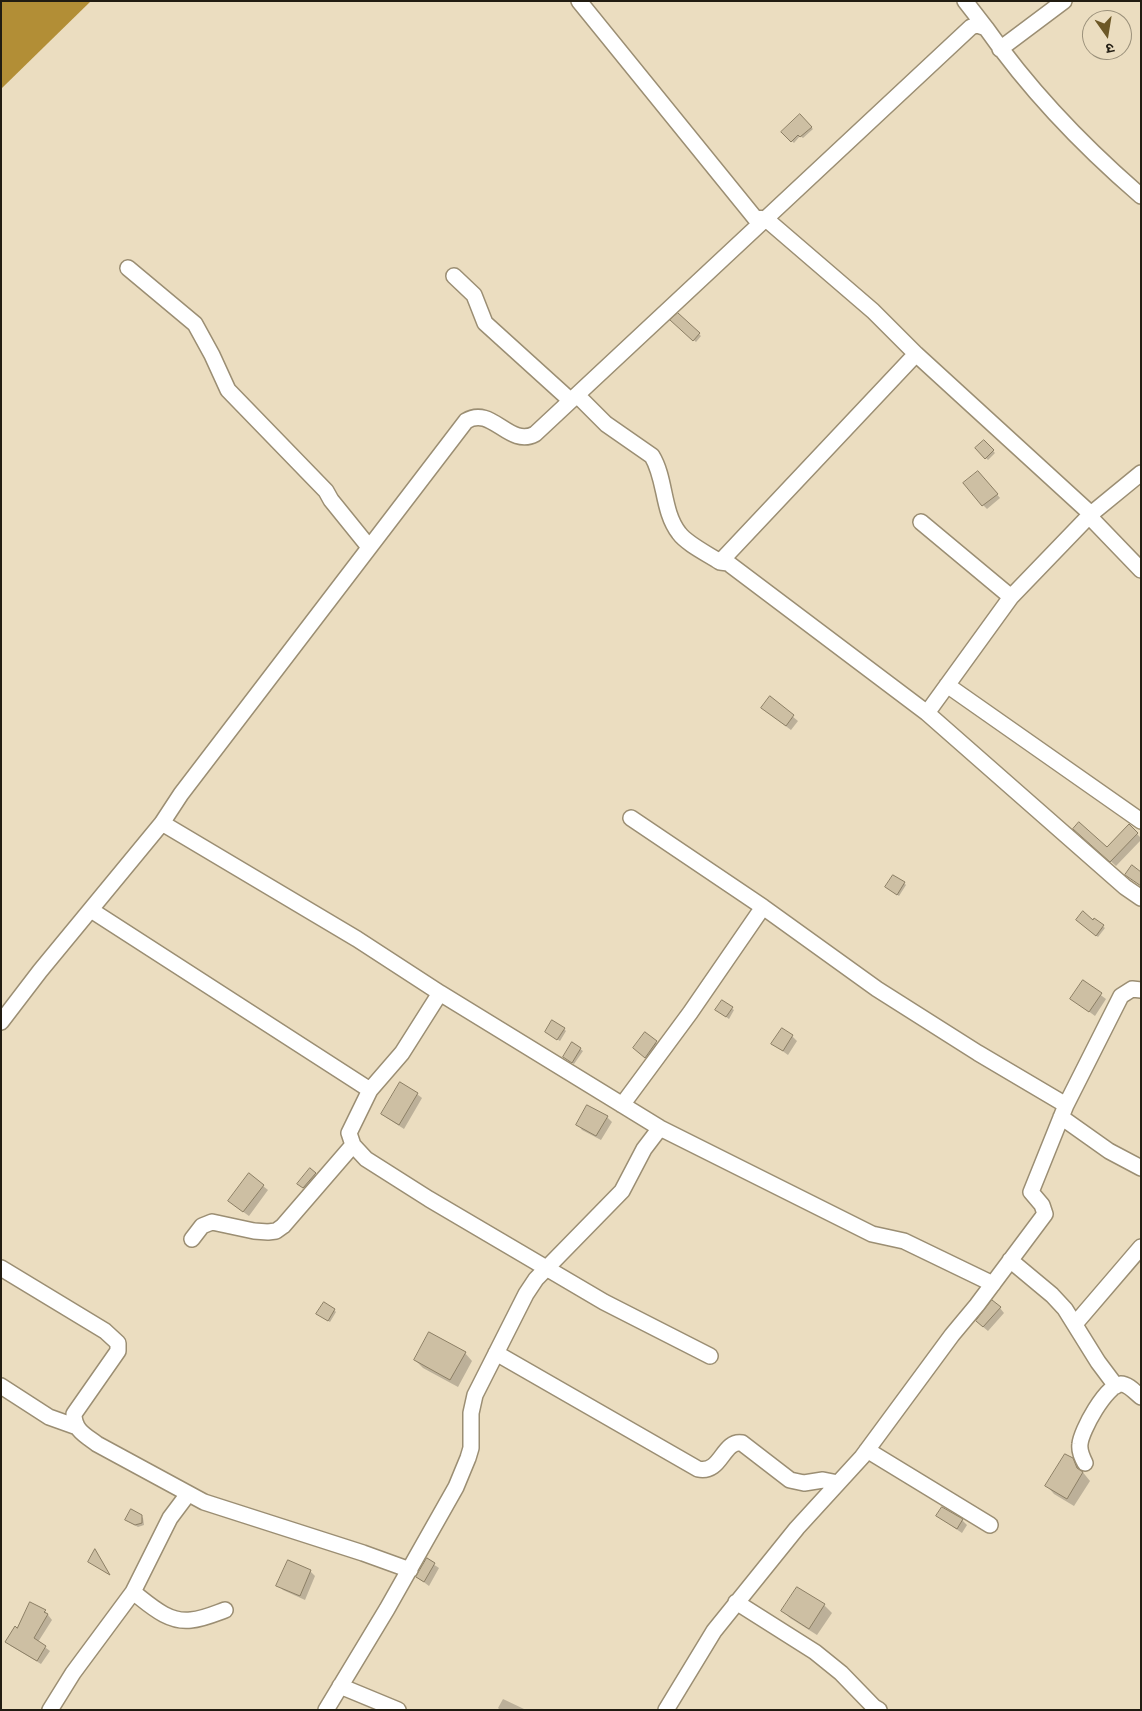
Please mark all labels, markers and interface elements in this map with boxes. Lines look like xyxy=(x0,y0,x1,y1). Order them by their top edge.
north arrow xyxy=(1082,10,1132,60)
text: उ xyxy=(1104,39,1116,58)

